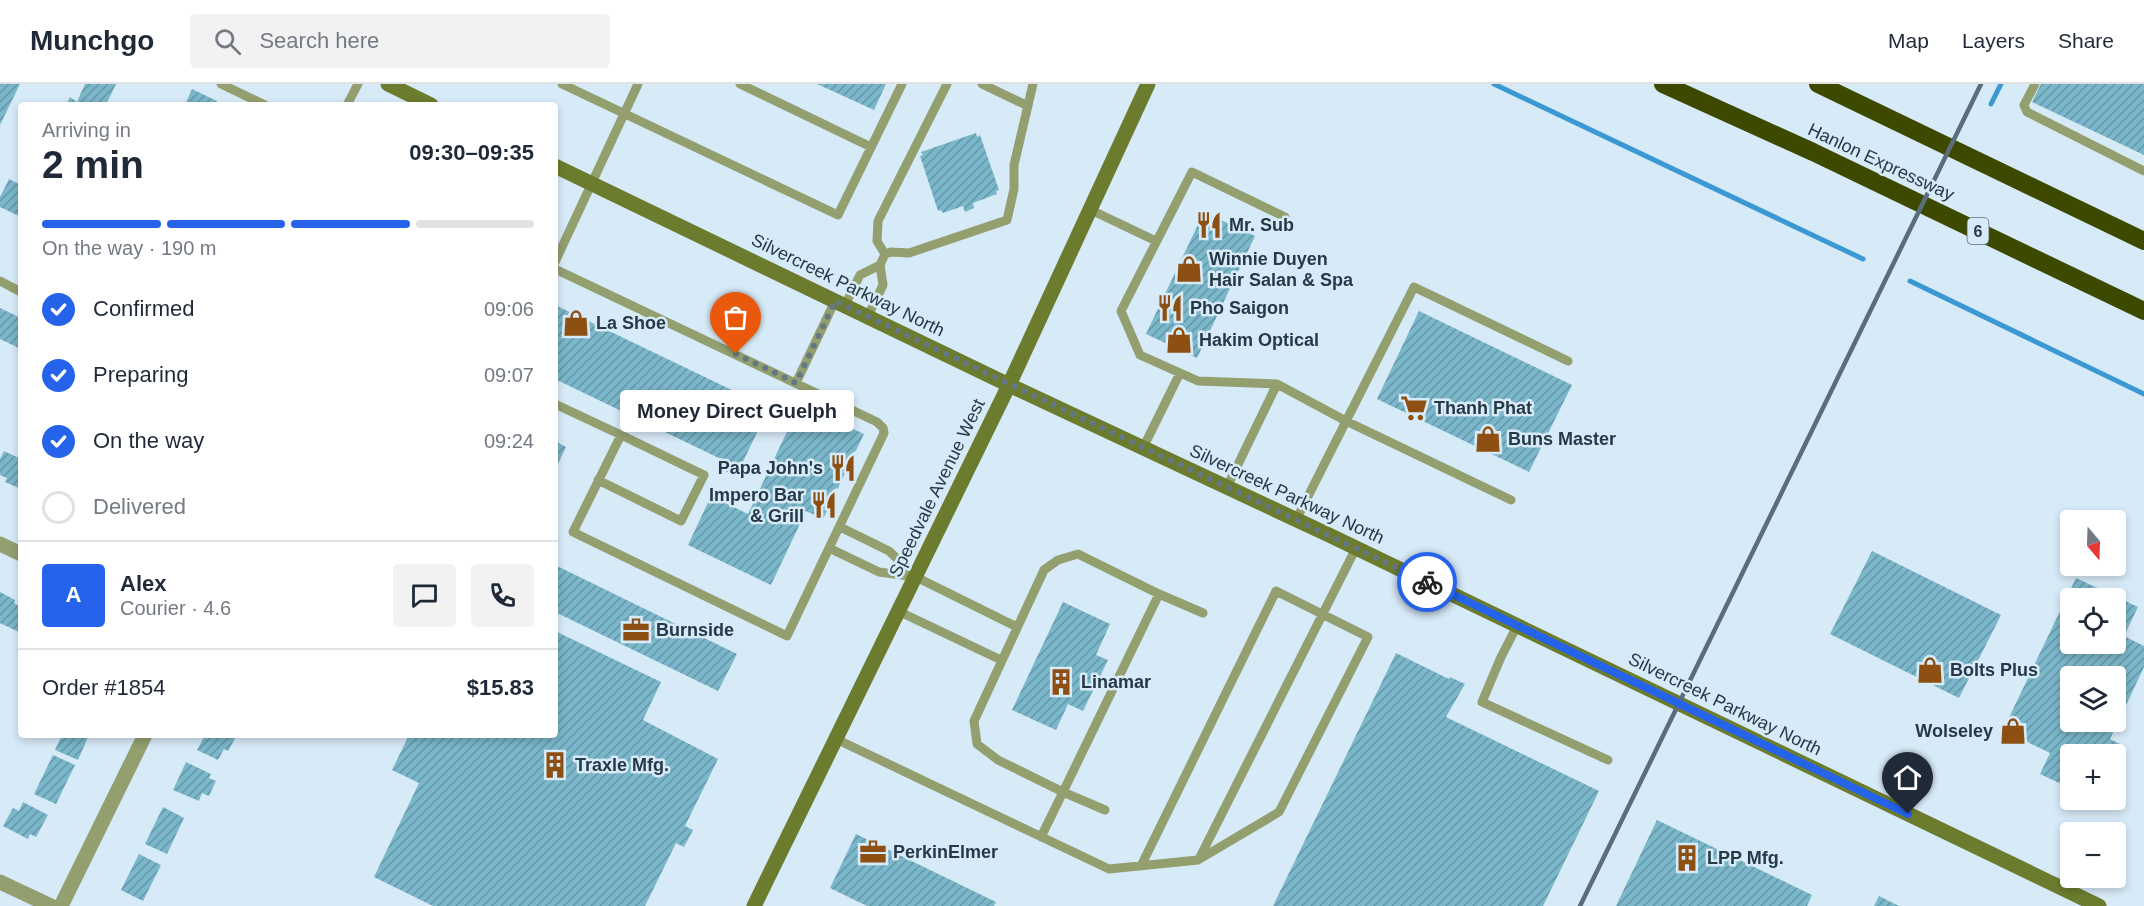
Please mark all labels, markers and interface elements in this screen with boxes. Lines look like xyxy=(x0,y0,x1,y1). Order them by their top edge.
search box xyxy=(190,14,610,68)
text: Munchgo xyxy=(30,25,154,56)
icon: search xyxy=(211,25,244,58)
text: Search here xyxy=(259,28,379,53)
text: Map xyxy=(1888,29,1929,52)
text: Layers xyxy=(1962,29,2025,52)
text: Share xyxy=(2058,29,2114,52)
text: Arriving in xyxy=(42,119,131,141)
street label: Hanlon Expressway xyxy=(1805,119,1957,205)
text: 09:30–09:35 xyxy=(409,140,534,165)
text: 2 min xyxy=(42,143,144,186)
restaurant icon: Mr. Sub xyxy=(1194,210,1224,240)
place label: Mr. Sub xyxy=(1229,215,1294,235)
road number: 6 xyxy=(1968,218,1988,244)
street label: Silvercreek Parkway North xyxy=(748,230,948,340)
text: On the way · 190 m xyxy=(42,237,217,259)
place label: Winnie Duyen Hair Salan & Spa xyxy=(1209,249,1354,290)
shop icon: Winnie Duyen Hair Salan & Spa xyxy=(1174,254,1204,284)
pin xyxy=(710,292,761,354)
icon: check xyxy=(42,293,75,326)
restaurant icon: Pho Saigon xyxy=(1155,293,1185,323)
text: Confirmed xyxy=(93,296,194,321)
text: 09:06 xyxy=(484,298,534,320)
place label: Pho Saigon xyxy=(1190,298,1289,318)
icon: bag xyxy=(719,301,752,334)
shop icon: La Shoe xyxy=(561,308,591,338)
place label: La Shoe xyxy=(596,313,666,333)
shop icon: Hakim Optical xyxy=(1164,325,1194,355)
place label: Hakim Optical xyxy=(1199,330,1319,350)
icon: check xyxy=(42,359,75,392)
text: Preparing xyxy=(93,362,188,387)
text: 09:07 xyxy=(484,364,534,386)
callout: Money Direct Guelph xyxy=(619,390,853,432)
supermarket icon: Thanh Phat xyxy=(1399,393,1429,423)
street label: Speedvale Avenue West xyxy=(885,396,989,580)
place label: Thanh Phat xyxy=(1434,398,1532,418)
text: Money Direct Guelph xyxy=(637,400,837,422)
shop icon: Buns Master xyxy=(1473,424,1503,454)
icon: check xyxy=(42,425,75,458)
text: On the way xyxy=(93,428,204,453)
place label: Buns Master xyxy=(1508,429,1616,449)
text: 09:24 xyxy=(484,430,534,452)
street label: Silvercreek Parkway North xyxy=(1187,440,1387,548)
restaurant icon: Papa John's xyxy=(828,453,858,483)
place label: Papa John's xyxy=(718,458,823,478)
place label: Impero Bar & Grill xyxy=(709,485,804,526)
restaurant icon: Impero Bar & Grill xyxy=(809,490,839,520)
text: Delivered xyxy=(93,494,186,519)
north arrow xyxy=(2060,510,2126,576)
map controls xyxy=(2060,510,2126,888)
courier xyxy=(1397,552,1457,612)
button: chat xyxy=(393,564,456,627)
button: phone xyxy=(471,564,534,627)
icon: bike xyxy=(1411,566,1444,599)
text: Alex xyxy=(120,571,166,596)
text: A xyxy=(66,582,81,607)
button: locate xyxy=(2060,588,2126,654)
text: Courier · 4.6 xyxy=(120,597,231,619)
office icon: Burnside xyxy=(621,615,651,645)
place label: Burnside xyxy=(656,620,734,640)
street label: Silvercreek Parkway North xyxy=(1625,649,1825,759)
shop icon: Bolts Plus xyxy=(1915,655,1945,685)
place label: Bolts Plus xyxy=(1950,660,2038,680)
button: layers xyxy=(2060,666,2126,732)
building icon: Linamar xyxy=(1046,667,1076,697)
place label: Linamar xyxy=(1081,672,1151,692)
text: Order #1854 xyxy=(42,675,166,700)
text: $15.83 xyxy=(467,675,534,700)
shop icon: Wolseley xyxy=(1998,716,2028,746)
place label: Wolseley xyxy=(1915,721,1993,741)
button: + xyxy=(2060,744,2126,810)
building icon: Traxle Mfg. xyxy=(540,750,570,780)
pin xyxy=(1882,752,1933,814)
place label: Traxle Mfg. xyxy=(575,755,669,775)
icon: home xyxy=(1891,761,1924,794)
button: − xyxy=(2060,822,2126,888)
office icon: PerkinElmer xyxy=(858,837,888,867)
place label: PerkinElmer xyxy=(893,842,998,862)
building icon: LPP Mfg. xyxy=(1672,843,1702,873)
place label: LPP Mfg. xyxy=(1707,848,1784,868)

